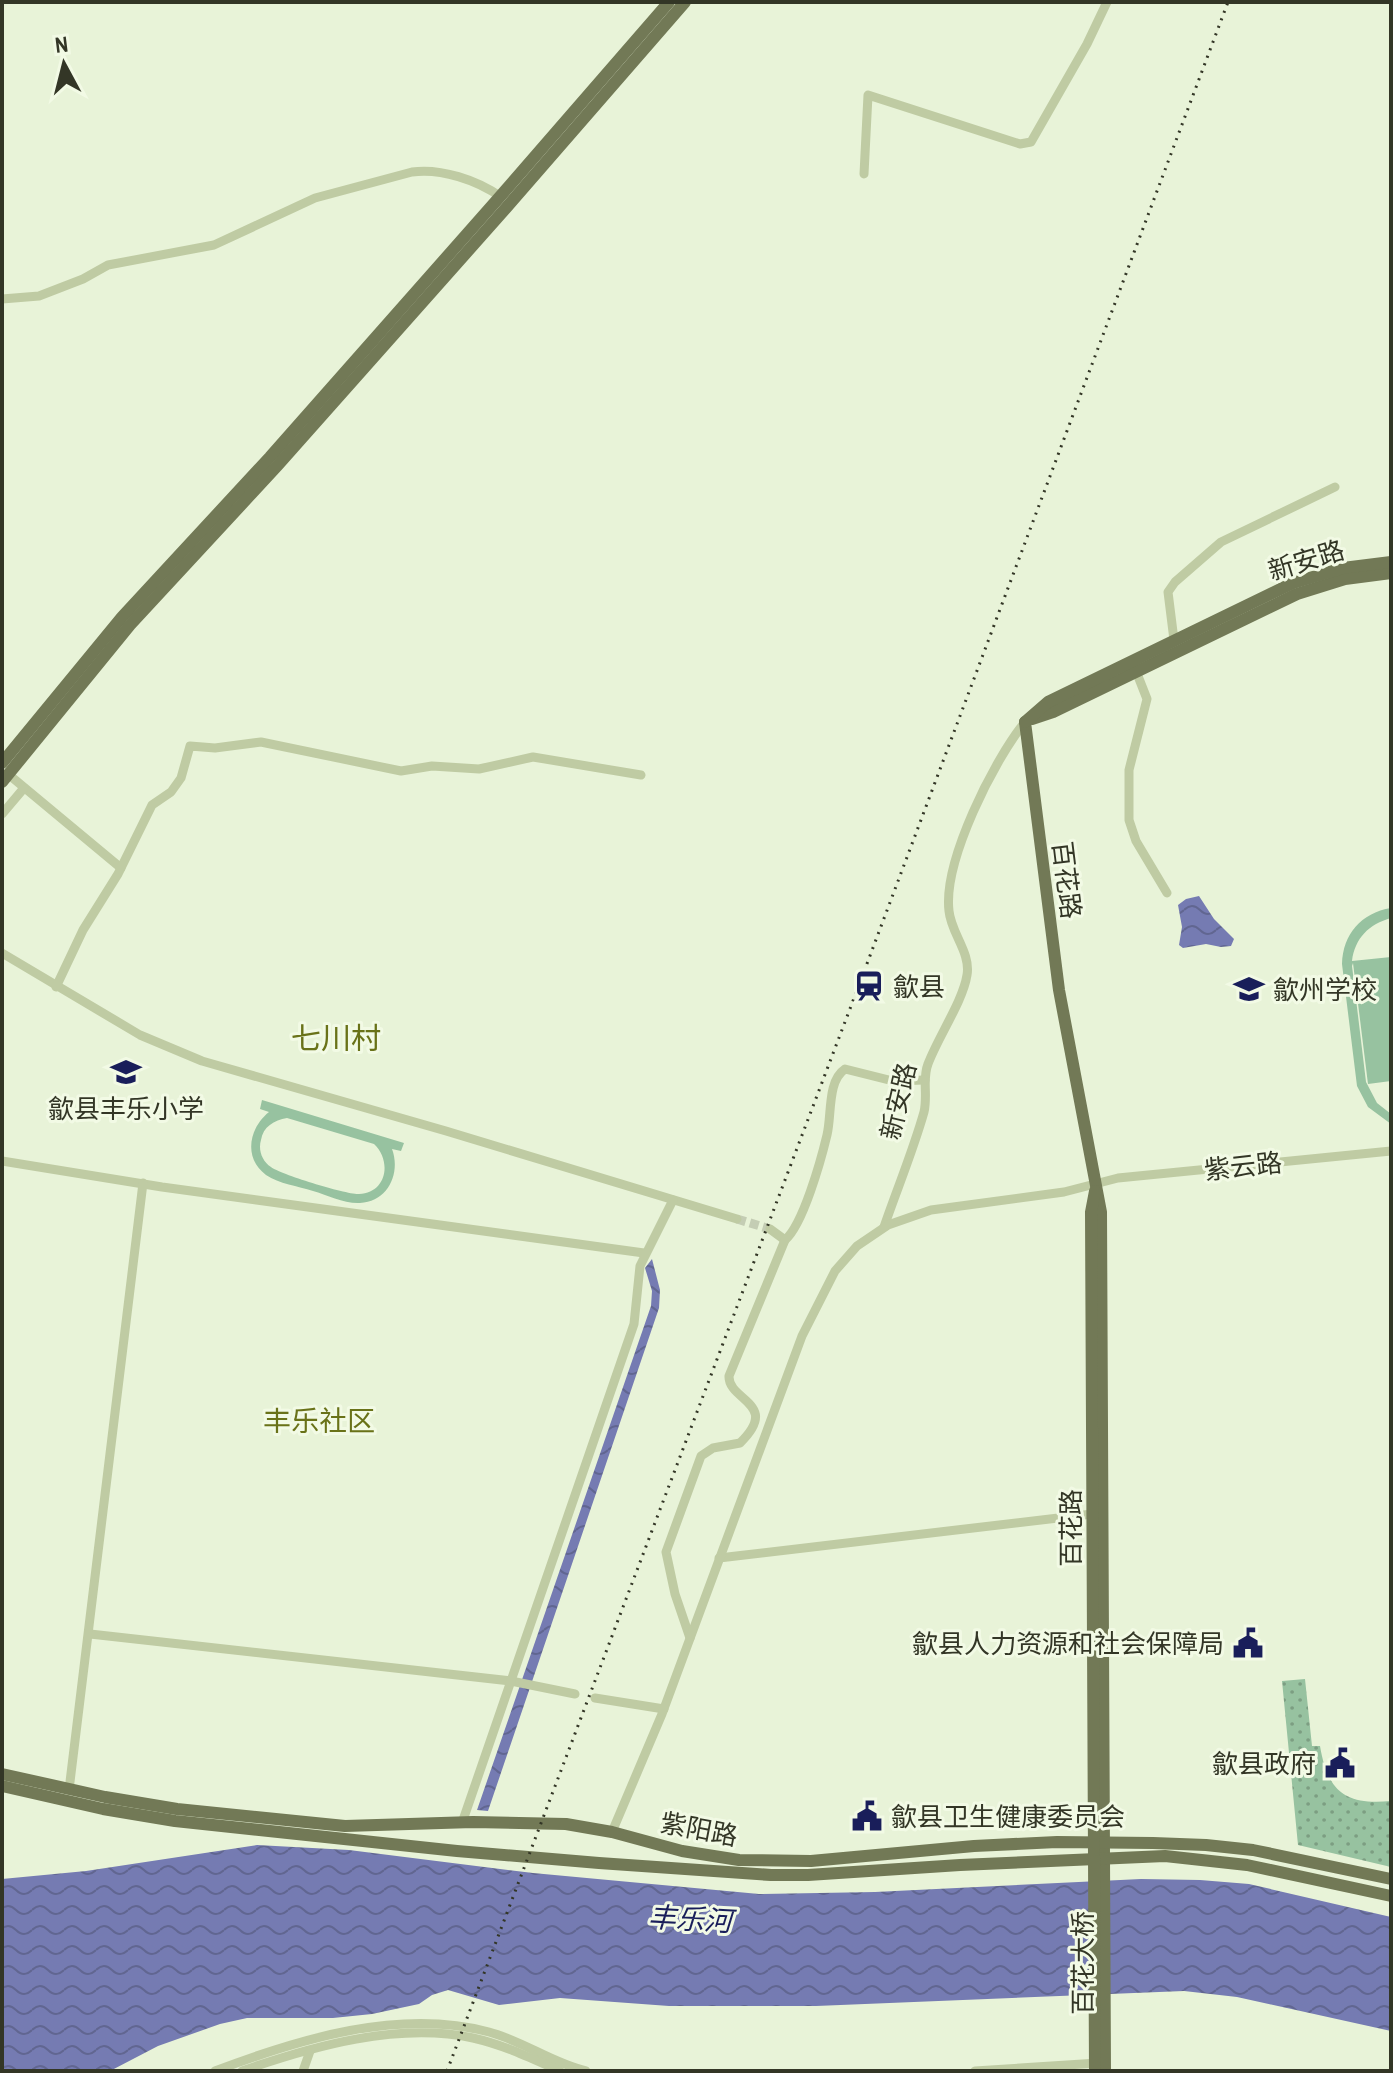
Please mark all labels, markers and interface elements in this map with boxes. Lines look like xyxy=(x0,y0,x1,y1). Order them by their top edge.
north arrow xyxy=(24,24,104,104)
text: N xyxy=(53,28,70,60)
street label: 新安路 xyxy=(1264,532,1348,588)
street label: 百花路 xyxy=(1045,839,1089,921)
station icon: 歙县 xyxy=(852,969,886,1003)
place label: 歙县 xyxy=(893,969,945,1004)
school or university icon: 歙州学校 xyxy=(1232,972,1266,1006)
place label: 歙州学校 xyxy=(1273,972,1377,1007)
district label: 七川村 xyxy=(291,1018,381,1058)
school or university icon: 歙县丰乐小学 xyxy=(109,1055,143,1089)
street label: 新安路 xyxy=(872,1059,924,1143)
place label: 歙县丰乐小学 xyxy=(48,1091,204,1126)
street label: 紫云路 xyxy=(1202,1145,1284,1187)
district label: 丰乐社区 xyxy=(263,1402,375,1440)
street label: 百花路 xyxy=(1053,1489,1088,1567)
place label: 歙县人力资源和社会保障局 xyxy=(912,1626,1224,1661)
public building icon: 歙县人力资源和社会保障局 xyxy=(1231,1626,1265,1660)
place label: 歙县政府 xyxy=(1212,1746,1316,1781)
public building icon: 歙县政府 xyxy=(1323,1746,1357,1780)
public building icon: 歙县卫生健康委员会 xyxy=(850,1799,884,1833)
place label: 歙县卫生健康委员会 xyxy=(891,1799,1125,1834)
street label: 紫阳路 xyxy=(657,1804,741,1854)
water label: 丰乐河 xyxy=(647,1898,738,1940)
street label: 百花大桥 xyxy=(1065,1911,1100,2015)

